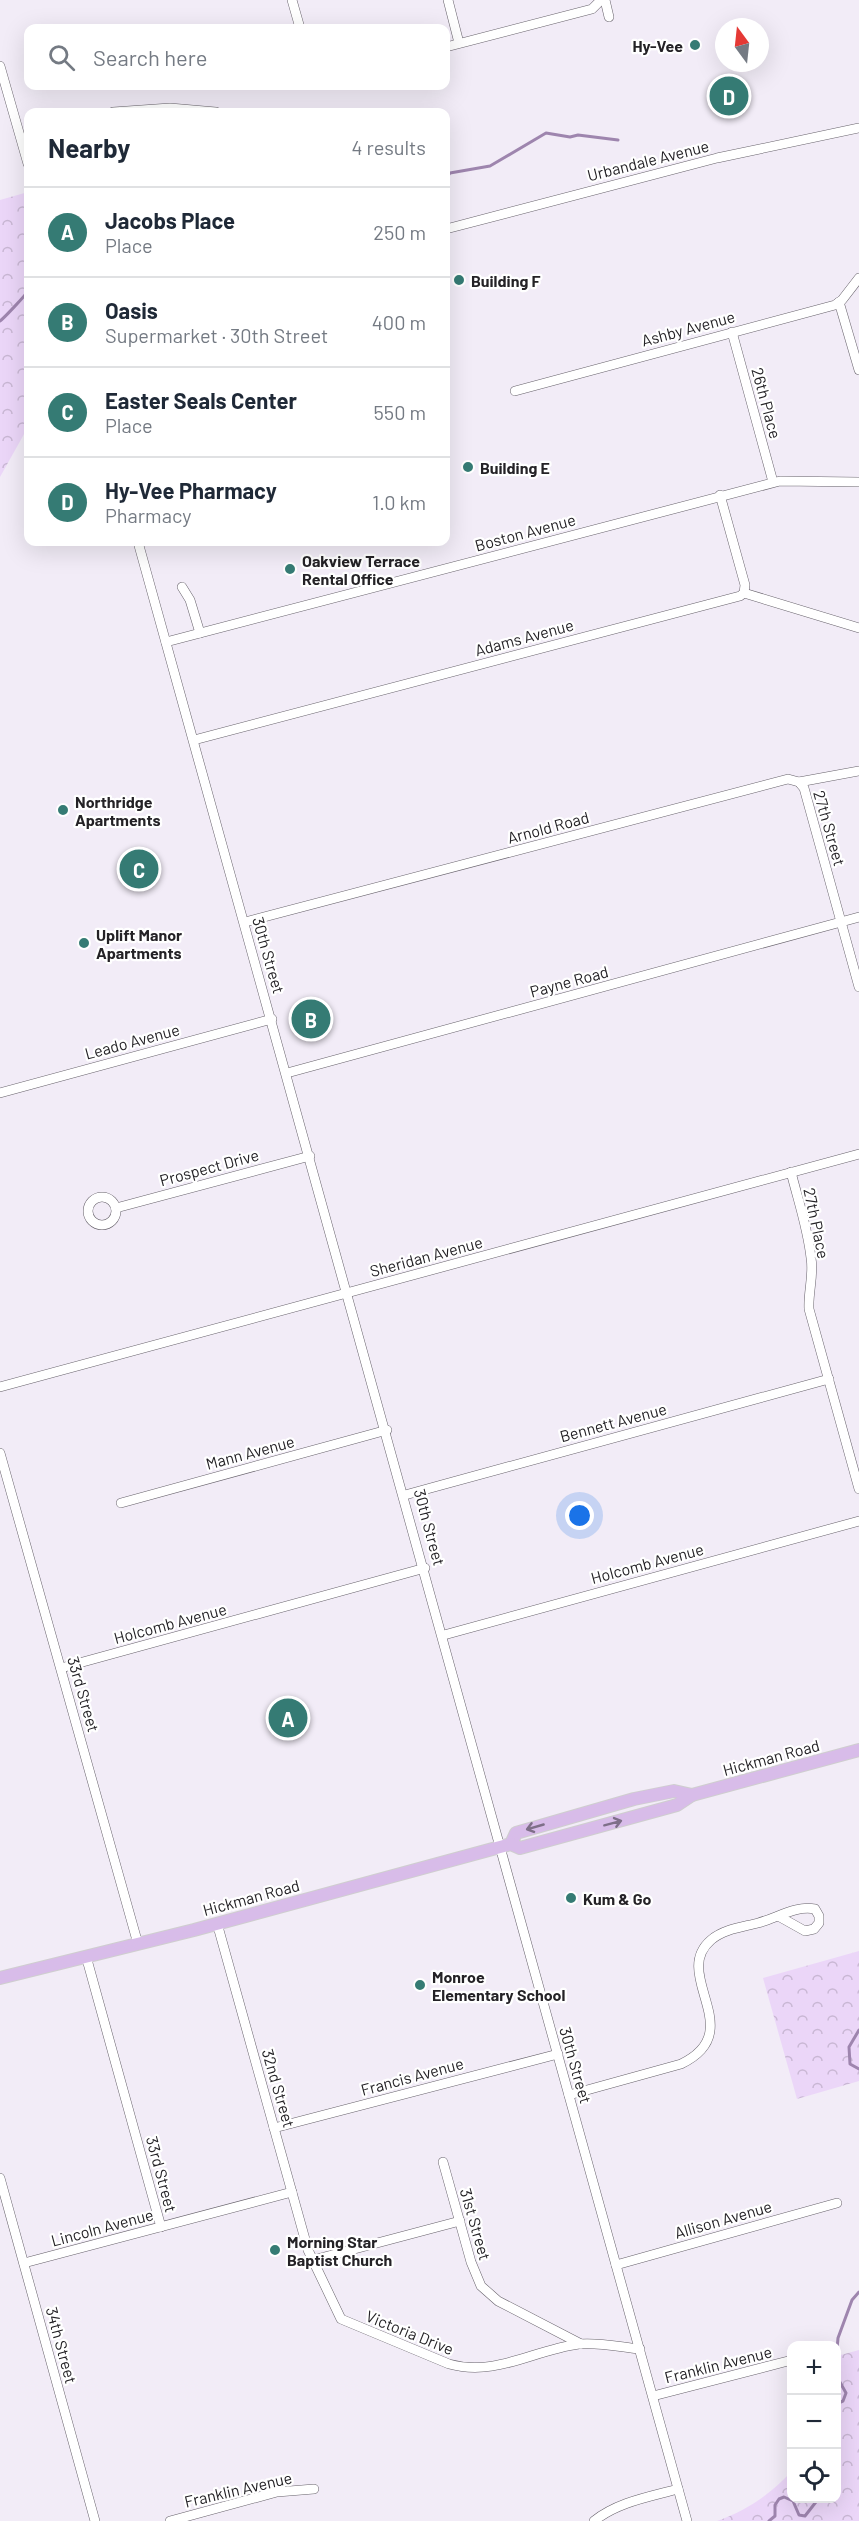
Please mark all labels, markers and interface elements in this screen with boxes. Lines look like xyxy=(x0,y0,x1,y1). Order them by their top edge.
north arrow xyxy=(715,18,769,72)
search box xyxy=(24,24,450,90)
place label: Hy-Vee xyxy=(632,36,683,55)
marker: Hy-Vee xyxy=(688,38,702,52)
icon: search xyxy=(45,41,78,74)
text: Search here xyxy=(93,44,207,70)
pin: D xyxy=(710,74,748,118)
text: Nearby xyxy=(48,132,130,163)
text: 4 results xyxy=(351,135,426,159)
street label: Urbandale Avenue xyxy=(585,136,711,184)
text: Jacobs Place xyxy=(105,207,235,233)
text: A xyxy=(61,220,74,244)
text: 250 m xyxy=(373,220,426,244)
text: Place xyxy=(105,233,153,257)
place label: Building F xyxy=(471,271,541,290)
marker: Building F xyxy=(452,273,466,287)
text: Oasis xyxy=(105,297,158,323)
street label: Ashby Avenue xyxy=(639,306,737,350)
text: B xyxy=(61,310,74,334)
text: 400 m xyxy=(372,310,426,334)
text: Supermarket · 30th Street xyxy=(105,323,328,347)
street label: 26th Place xyxy=(748,365,786,441)
text: Easter Seals Center xyxy=(105,387,297,413)
text: C xyxy=(61,400,74,424)
text: 550 m xyxy=(374,400,426,424)
text: Place xyxy=(105,413,153,437)
place label: Building E xyxy=(480,458,550,477)
marker: Building E xyxy=(461,460,475,474)
text: Hy-Vee Pharmacy xyxy=(105,477,277,503)
text: D xyxy=(61,490,74,514)
text: 1.0 km xyxy=(372,490,426,514)
text: Pharmacy xyxy=(105,503,191,527)
street label: Boston Avenue xyxy=(473,509,577,555)
place label: Oakview Terrace Rental Office xyxy=(302,551,420,588)
marker: Oakview Terrace Rental Office xyxy=(283,562,297,576)
street label: Adams Avenue xyxy=(473,615,575,659)
street label: 27th Street xyxy=(810,788,850,868)
place label: Northridge Apartments xyxy=(75,792,161,829)
marker: Northridge Apartments xyxy=(56,803,70,817)
street label: Arnold Road xyxy=(505,807,591,847)
pin: C xyxy=(120,846,158,892)
street label: 30th Street xyxy=(249,915,289,995)
place label: Uplift Manor Apartments xyxy=(96,925,182,962)
marker: Uplift Manor Apartments xyxy=(77,936,91,950)
street label: Payne Road xyxy=(528,961,610,1001)
pin: B xyxy=(292,996,330,1042)
street label: Leado Avenue xyxy=(83,1019,181,1063)
street label: Prospect Drive xyxy=(157,1145,261,1189)
street label: 27th Place xyxy=(800,1186,834,1260)
street label: Sheridan Avenue xyxy=(368,1232,484,1280)
street label: Bennett Avenue xyxy=(558,1399,668,1445)
street label: Mann Avenue xyxy=(204,1431,296,1473)
street label: 30th Street xyxy=(411,1487,449,1567)
your location xyxy=(565,1501,594,1530)
street label: Holcomb Avenue xyxy=(589,1539,705,1587)
street label: Holcomb Avenue xyxy=(112,1599,228,1647)
street label: 33rd Street xyxy=(64,1654,104,1734)
pin: A xyxy=(268,1696,308,1740)
street label: Hickman Road xyxy=(720,1735,822,1779)
one-way arrow xyxy=(603,1816,622,1828)
one-way arrow xyxy=(526,1822,545,1833)
street label: Hickman Road xyxy=(200,1875,302,1919)
place label: Kum & Go xyxy=(583,1889,652,1908)
marker: Kum & Go xyxy=(564,1891,578,1905)
place label: Monroe Elementary School xyxy=(432,1967,566,2004)
marker: Monroe Elementary School xyxy=(413,1978,427,1992)
street label: 30th Street xyxy=(556,2025,596,2105)
street label: 32nd Street xyxy=(259,2046,299,2130)
street label: Francis Avenue xyxy=(359,2053,465,2099)
street label: 33rd Street xyxy=(143,2134,181,2214)
street label: 31st Street xyxy=(457,2186,495,2262)
street label: Allison Avenue xyxy=(672,2196,774,2242)
street label: Lincoln Avenue xyxy=(49,2204,155,2250)
place label: Morning Star Baptist Church xyxy=(287,2232,392,2269)
marker: Morning Star Baptist Church xyxy=(268,2243,282,2257)
street label: 34th Street xyxy=(43,2305,81,2385)
street label: Victoria Drive xyxy=(363,2306,457,2358)
street label: Franklin Avenue xyxy=(662,2341,774,2387)
map controls xyxy=(787,2341,841,2503)
button: + xyxy=(787,2341,841,2395)
button: − xyxy=(787,2395,841,2449)
button: locate xyxy=(787,2449,841,2503)
street label: Franklin Avenue xyxy=(182,2467,294,2511)

